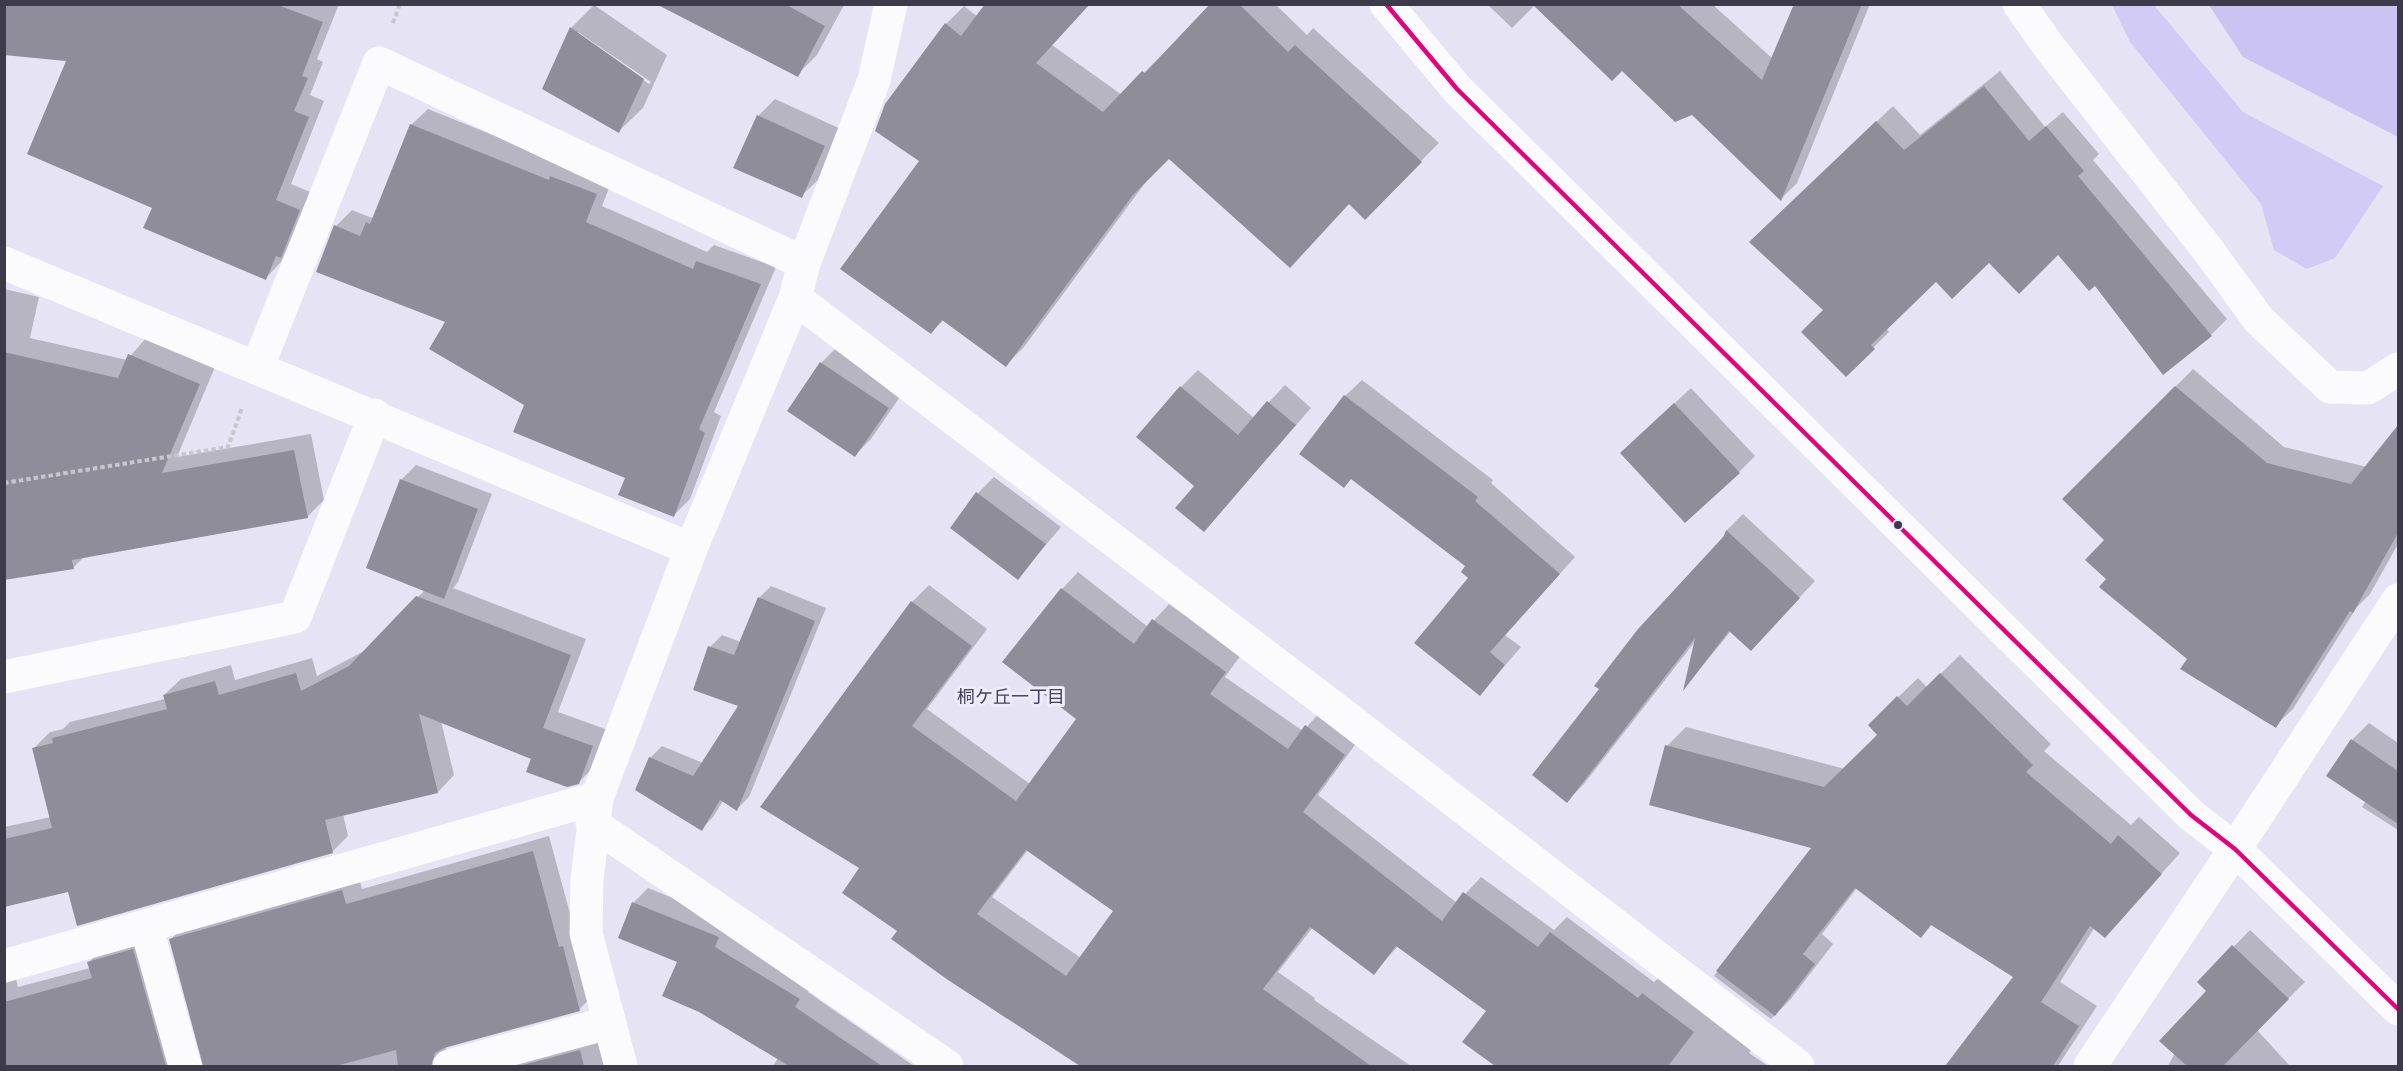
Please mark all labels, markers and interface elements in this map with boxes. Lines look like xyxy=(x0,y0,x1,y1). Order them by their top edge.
unlabelled marker xyxy=(1892,519,1904,531)
district label: 桐ケ丘一丁目 xyxy=(957,687,1065,709)

